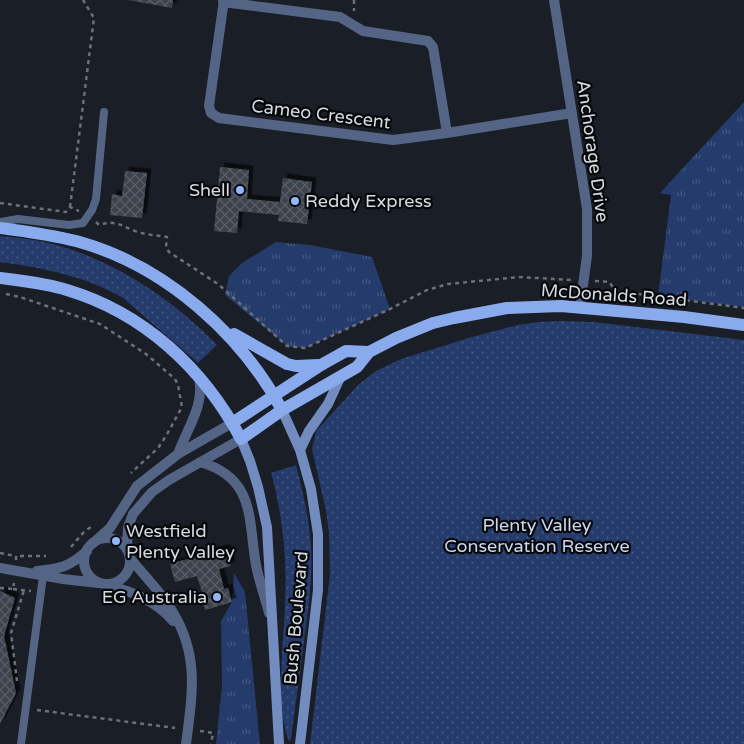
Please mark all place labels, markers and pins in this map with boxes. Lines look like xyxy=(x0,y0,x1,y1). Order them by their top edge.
place label: Shell xyxy=(189,179,230,201)
marker: Shell xyxy=(234,184,246,196)
place label: Reddy Express xyxy=(305,190,432,212)
marker: Reddy Express xyxy=(289,195,301,207)
place label: Westfield Plenty Valley xyxy=(126,520,235,563)
marker: Westfield Plenty Valley xyxy=(110,535,122,547)
place label: EG Australia xyxy=(102,586,207,608)
marker: EG Australia xyxy=(211,591,223,603)

